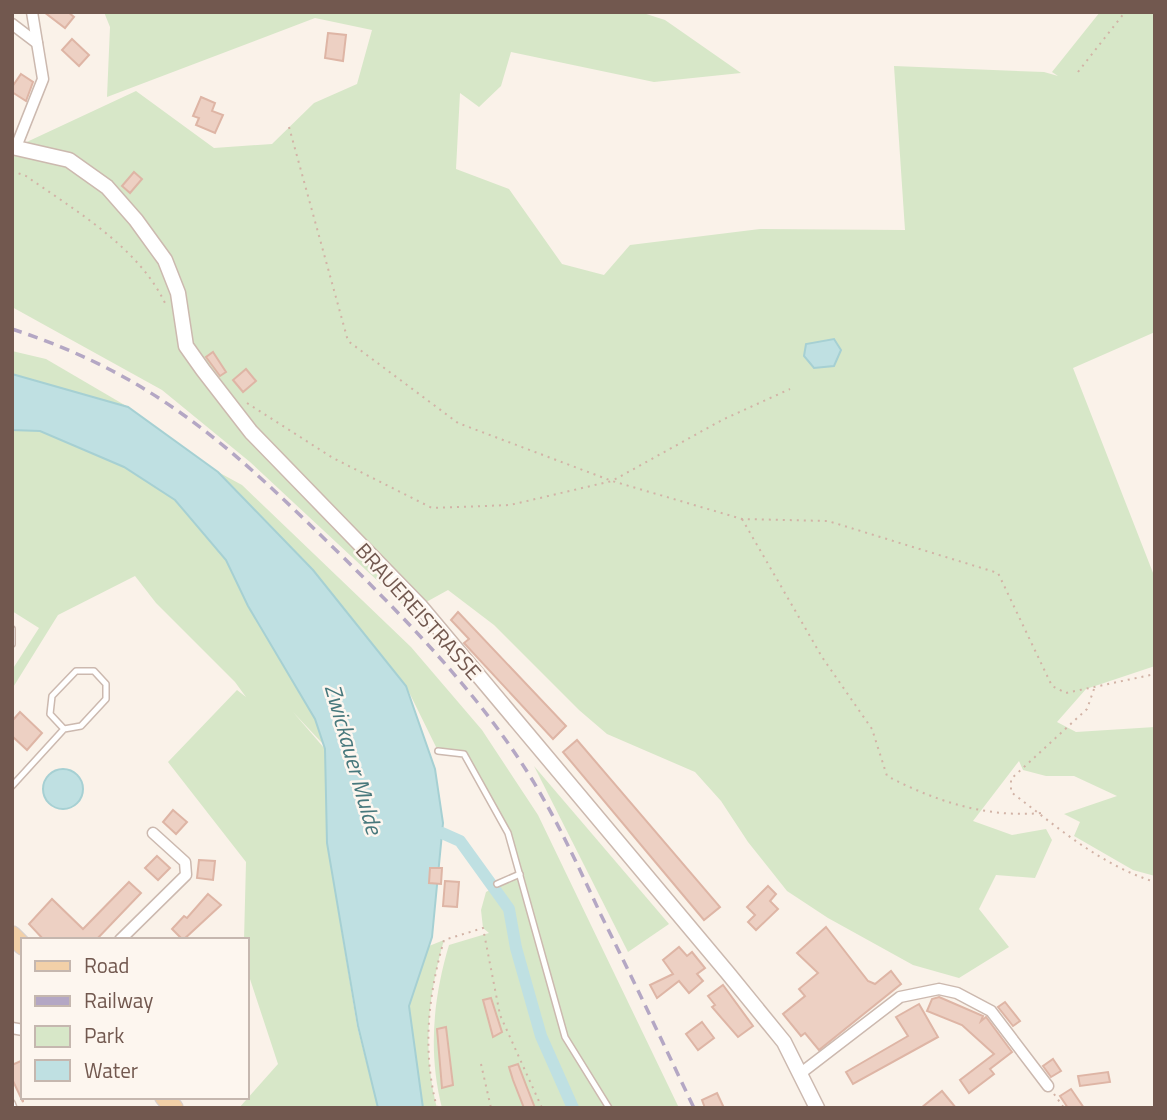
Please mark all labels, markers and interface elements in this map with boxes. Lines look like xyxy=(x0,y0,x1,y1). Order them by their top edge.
street label: BRAUEREISTRASSE xyxy=(349,535,489,687)
water label: Zwickauer Mulde xyxy=(316,680,392,839)
legend xyxy=(21,938,248,1099)
text: Road xyxy=(84,949,129,981)
text: Railway xyxy=(84,984,153,1016)
text: Park xyxy=(84,1019,124,1051)
text: Water xyxy=(84,1054,138,1086)

